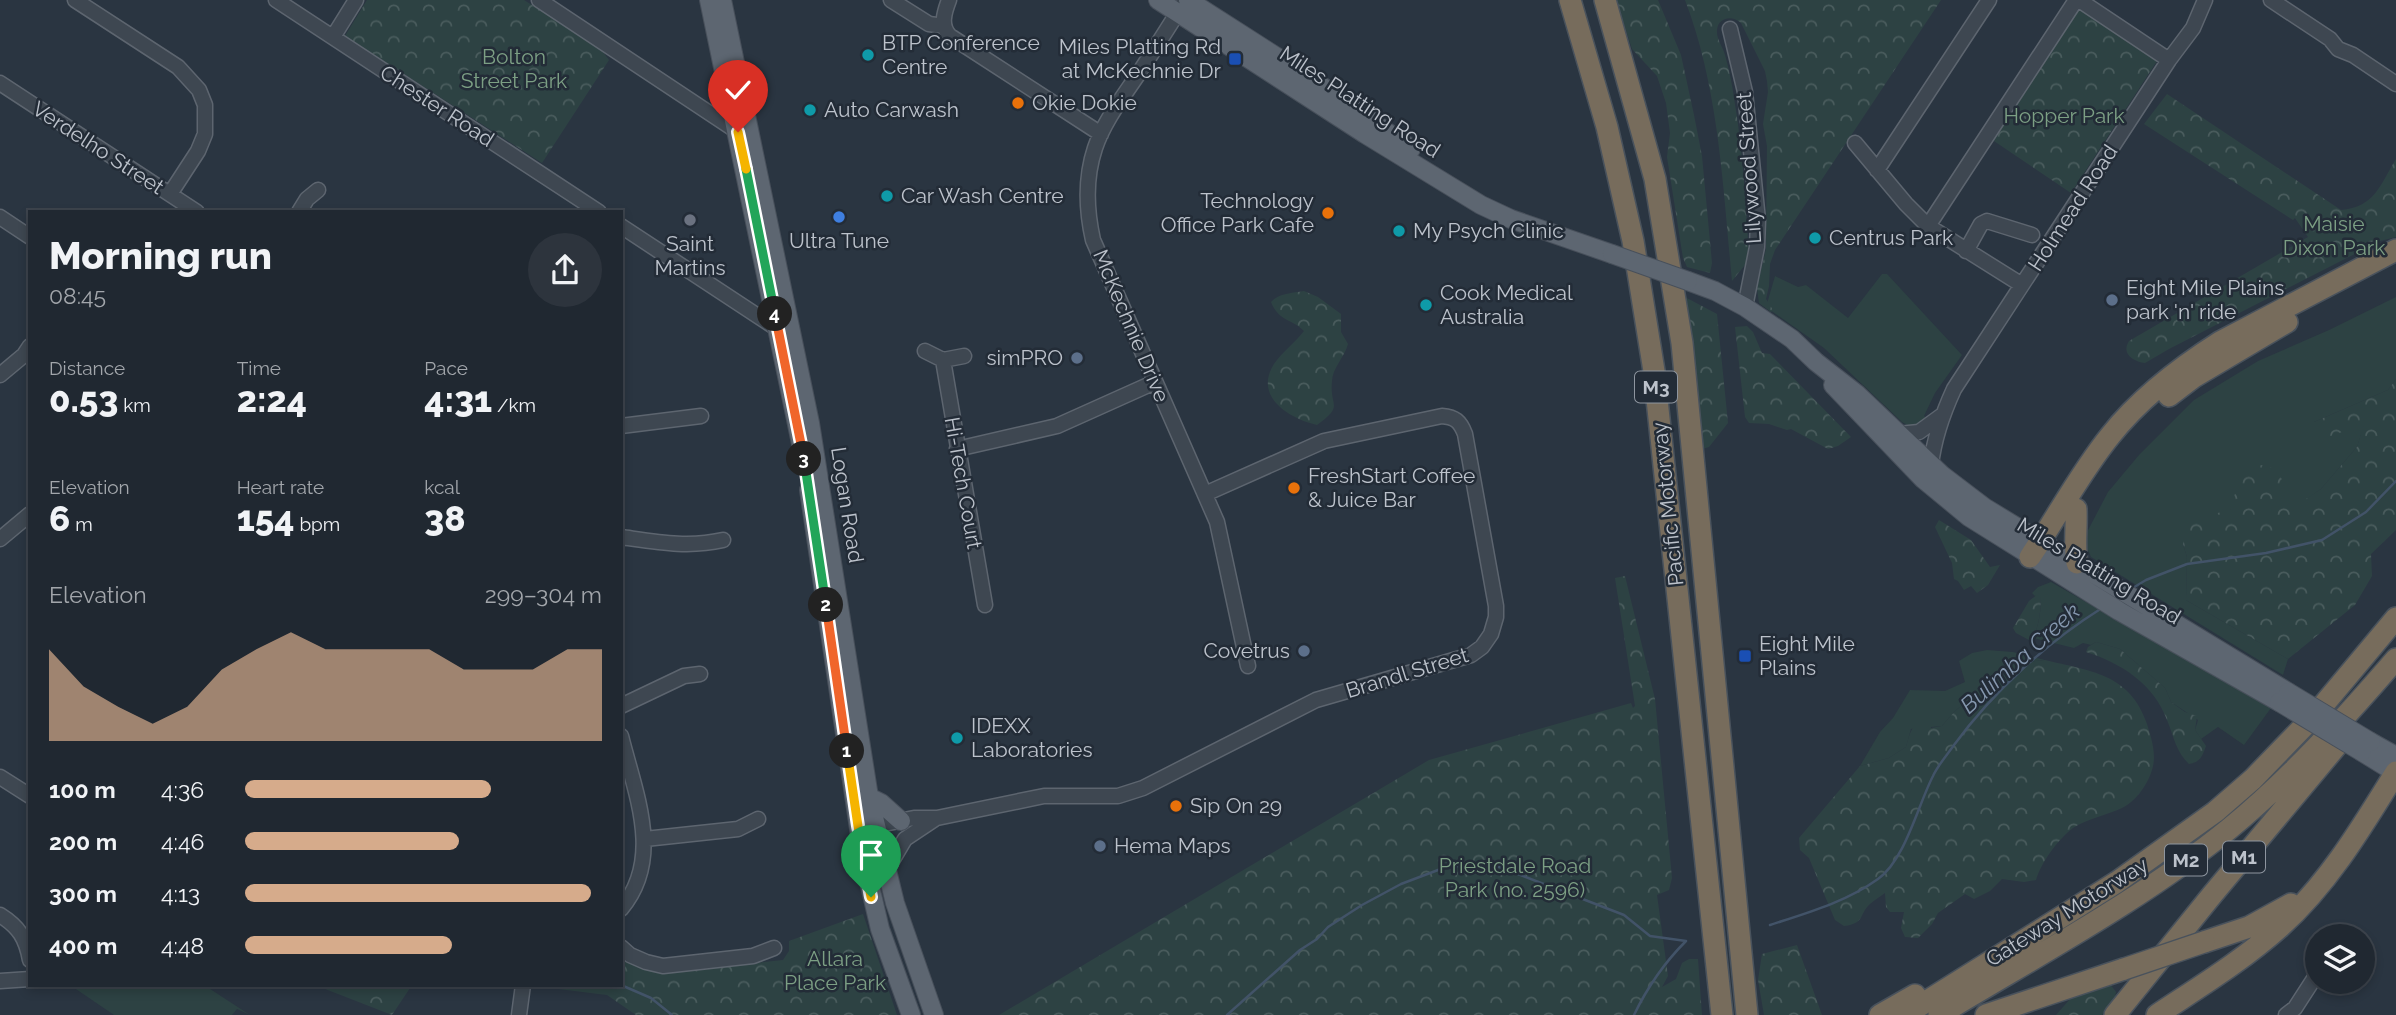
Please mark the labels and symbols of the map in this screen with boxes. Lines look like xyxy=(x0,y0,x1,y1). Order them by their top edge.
place label: BTP Conference Centre xyxy=(882,30,1040,79)
place label: Miles Platting Rd at McKechnie Dr xyxy=(1059,34,1222,83)
street label: Miles Platting Road xyxy=(1275,40,1445,163)
park label: Bolton Street Park xyxy=(461,44,567,93)
marker: BTP Conference Centre xyxy=(860,47,876,63)
marker: Miles Platting Rd at McKechnie Dr xyxy=(1227,51,1243,67)
street label: Chester Road xyxy=(376,59,499,152)
pin xyxy=(708,60,768,132)
place label: Okie Dokie xyxy=(1032,90,1137,115)
street label: Lilywood Street xyxy=(1731,91,1766,245)
marker: Okie Dokie xyxy=(1010,95,1026,111)
street label: Verdelho Street xyxy=(28,96,169,199)
place label: Auto Carwash xyxy=(824,97,959,122)
marker: Auto Carwash xyxy=(802,102,818,118)
park label: Hopper Park xyxy=(2003,103,2125,128)
street label: Holmead Road xyxy=(2023,140,2123,276)
place label: Car Wash Centre xyxy=(901,183,1064,208)
marker: Car Wash Centre xyxy=(879,188,895,204)
place label: Technology Office Park Cafe xyxy=(1161,188,1314,237)
marker: Technology Office Park Cafe xyxy=(1320,205,1336,221)
marker: Ultra Tune xyxy=(831,209,847,225)
park label: Maisie Dixon Park xyxy=(2283,211,2385,260)
marker: Saint Martins xyxy=(682,212,698,228)
place label: My Psych Clinic xyxy=(1413,218,1564,243)
marker: My Psych Clinic xyxy=(1391,223,1407,239)
place label: Centrus Park xyxy=(1829,225,1953,250)
place label: Ultra Tune xyxy=(789,228,889,253)
marker: Centrus Park xyxy=(1807,230,1823,246)
place label: Saint Martins xyxy=(654,231,726,280)
street label: McKechnie Drive xyxy=(1088,246,1175,406)
place label: Eight Mile Plains park 'n' ride xyxy=(2126,275,2284,324)
place label: Cook Medical Australia xyxy=(1440,280,1573,329)
marker: Eight Mile Plains park 'n' ride xyxy=(2104,292,2120,308)
pin: 4 xyxy=(758,296,792,332)
marker: Cook Medical Australia xyxy=(1418,297,1434,313)
place label: simPRO xyxy=(986,345,1063,370)
marker: simPRO xyxy=(1069,350,1085,366)
road number: M3 xyxy=(1635,372,1677,402)
street label: Hi-Tech Court xyxy=(940,415,987,551)
street label: Pacific Motorway xyxy=(1646,421,1689,587)
pin: 3 xyxy=(786,442,822,476)
street label: Logan Road xyxy=(826,445,869,565)
place label: FreshStart Coffee & Juice Bar xyxy=(1308,463,1475,512)
marker: FreshStart Coffee & Juice Bar xyxy=(1286,480,1302,496)
street label: Miles Platting Road xyxy=(2013,512,2186,629)
pin: 2 xyxy=(808,588,844,622)
water label: Bulimba Creek xyxy=(1954,597,2085,718)
place label: Eight Mile Plains xyxy=(1759,631,1855,680)
place label: Covetrus xyxy=(1203,638,1290,663)
street label: Brandl Street xyxy=(1343,642,1471,703)
marker: Covetrus xyxy=(1296,643,1312,659)
marker: Eight Mile Plains xyxy=(1737,648,1753,664)
place label: IDEXX Laboratories xyxy=(971,713,1093,762)
marker: IDEXX Laboratories xyxy=(949,730,965,746)
pin: 1 xyxy=(830,734,864,768)
place label: Sip On 29 xyxy=(1190,793,1282,818)
marker: Sip On 29 xyxy=(1168,798,1184,814)
pin xyxy=(841,825,901,897)
place label: Hema Maps xyxy=(1114,833,1231,858)
marker: Hema Maps xyxy=(1092,838,1108,854)
road number: M1 xyxy=(2223,842,2265,872)
road number: M2 xyxy=(2165,845,2207,876)
street label: Gateway Motorway xyxy=(1981,852,2152,971)
park label: Priestdale Road Park (no. 2596) xyxy=(1439,853,1591,902)
park label: Allara Place Park xyxy=(784,946,886,995)

